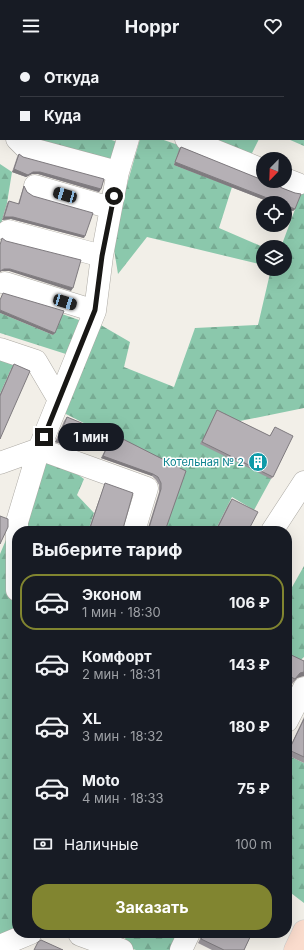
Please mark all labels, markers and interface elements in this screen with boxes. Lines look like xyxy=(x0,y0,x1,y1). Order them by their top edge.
icon: menu xyxy=(20,15,42,37)
icon: heart xyxy=(262,15,284,37)
text: Hoppr xyxy=(125,16,179,37)
text: Откуда xyxy=(44,68,99,87)
text: Куда xyxy=(44,106,81,125)
north arrow xyxy=(256,152,292,188)
map controls xyxy=(256,152,292,276)
car xyxy=(52,186,78,204)
route start xyxy=(105,187,123,205)
button: locate xyxy=(256,196,292,232)
button: layers xyxy=(256,240,292,276)
car xyxy=(52,293,78,311)
callout: 1 мин xyxy=(58,423,124,451)
route end xyxy=(35,428,53,446)
text: 1 мин xyxy=(73,429,109,445)
building icon: Котельная № 2 xyxy=(247,451,269,473)
place label: Котельная № 2 xyxy=(163,455,244,469)
text: Выберите тариф xyxy=(32,539,183,560)
icon: car xyxy=(34,584,70,620)
text: Эконом xyxy=(82,585,141,604)
text: 106 ₽ xyxy=(229,593,270,612)
text: 1 мин · 18:30 xyxy=(82,604,161,620)
icon: car xyxy=(34,646,70,682)
text: Комфорт xyxy=(82,647,152,666)
text: 143 ₽ xyxy=(229,655,270,674)
text: 2 мин · 18:31 xyxy=(82,666,160,682)
icon: car xyxy=(34,708,70,744)
text: XL xyxy=(82,709,102,728)
text: 180 ₽ xyxy=(229,717,270,736)
text: 3 мин · 18:32 xyxy=(82,728,163,744)
icon: car xyxy=(34,770,70,806)
text: Moto xyxy=(82,771,120,790)
text: 75 ₽ xyxy=(237,779,270,798)
text: 4 мин · 18:33 xyxy=(82,790,164,806)
icon: cash xyxy=(32,833,54,855)
text: Наличные xyxy=(64,835,138,854)
text: 100 m xyxy=(235,836,272,852)
button: Заказать xyxy=(32,884,272,930)

